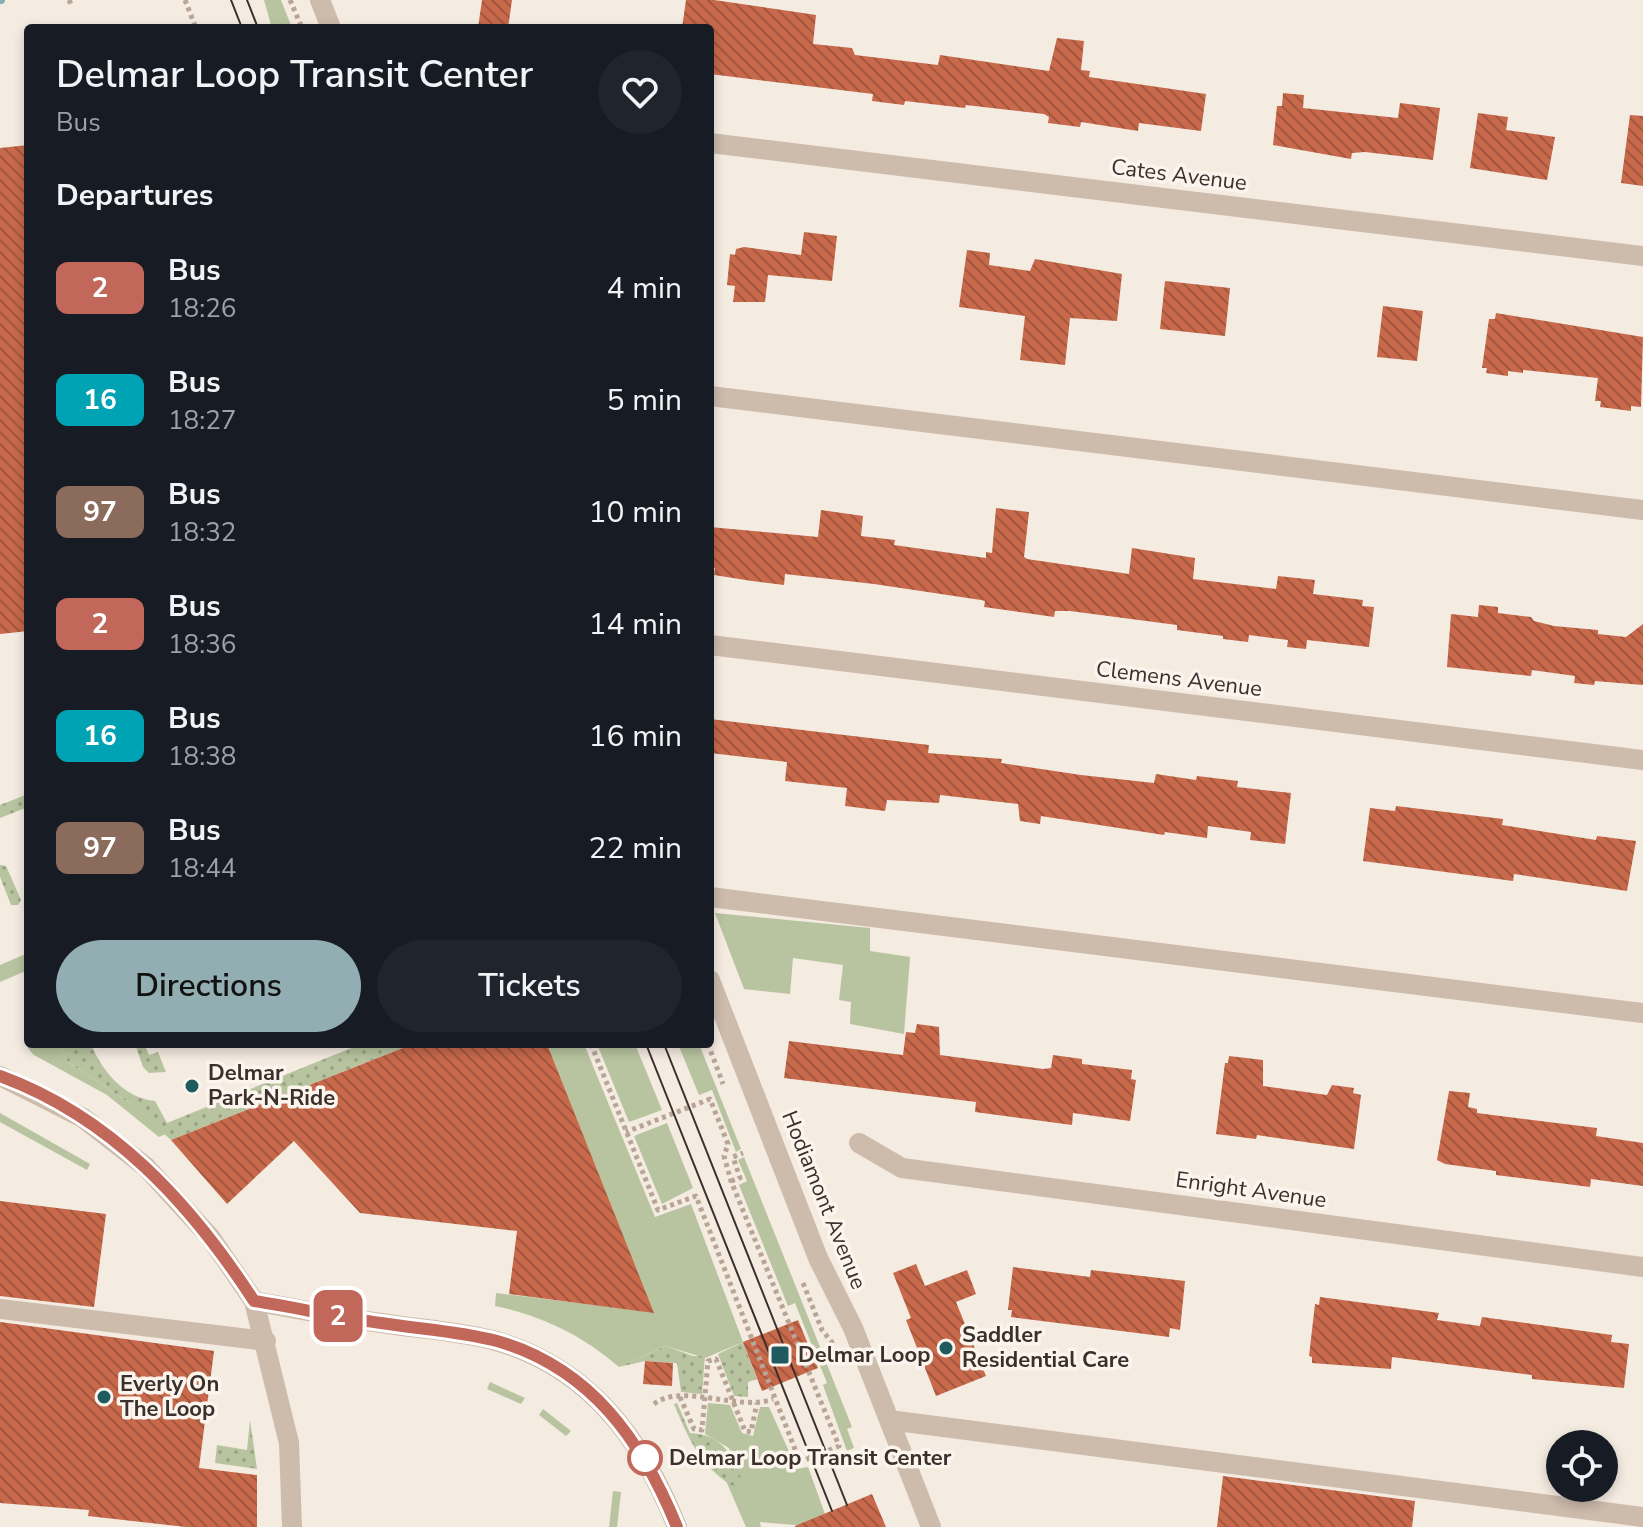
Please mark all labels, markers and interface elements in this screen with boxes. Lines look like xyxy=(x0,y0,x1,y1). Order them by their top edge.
text: Delmar Loop Transit Center xyxy=(56,49,533,100)
button: heart xyxy=(598,50,682,134)
text: Bus xyxy=(56,105,101,140)
street label: Cates Avenue xyxy=(1109,152,1249,198)
text: Departures xyxy=(56,175,213,216)
text: Bus xyxy=(168,250,221,291)
text: 4 min xyxy=(607,268,682,309)
text: 2 xyxy=(92,269,108,307)
text: 18:26 xyxy=(168,291,236,326)
text: Bus xyxy=(168,362,221,403)
text: 5 min xyxy=(607,380,682,421)
text: 16 xyxy=(83,381,117,419)
text: 18:27 xyxy=(168,403,236,438)
text: Bus xyxy=(168,474,221,515)
text: 10 min xyxy=(589,492,682,533)
text: 97 xyxy=(83,493,117,531)
text: 18:32 xyxy=(168,515,236,550)
text: Bus xyxy=(168,586,221,627)
text: 14 min xyxy=(589,604,682,645)
text: 2 xyxy=(92,605,108,643)
text: 18:36 xyxy=(168,627,236,662)
street label: Clemens Avenue xyxy=(1094,654,1264,704)
text: Bus xyxy=(168,698,221,739)
text: 16 min xyxy=(589,716,682,757)
text: 16 xyxy=(83,717,117,755)
text: 18:38 xyxy=(168,739,236,774)
text: Bus xyxy=(168,810,221,851)
text: 22 min xyxy=(589,828,682,869)
text: 97 xyxy=(83,829,117,867)
text: 18:44 xyxy=(168,851,236,886)
button: Directions xyxy=(56,940,361,1032)
button: Tickets xyxy=(377,940,682,1032)
place label: Delmar Park-N-Ride xyxy=(208,1058,335,1113)
marker: Delmar Park-N-Ride xyxy=(183,1077,201,1095)
street label: Hodiamont Avenue xyxy=(774,1106,874,1294)
street label: Enright Avenue xyxy=(1174,1165,1328,1215)
line badge: 2 xyxy=(312,1290,364,1342)
text: 2 xyxy=(330,1297,346,1335)
place label: Saddler Residential Care xyxy=(962,1320,1129,1375)
marker: Saddler Residential Care xyxy=(937,1339,955,1357)
place label: Delmar Loop xyxy=(798,1340,930,1370)
marker: Delmar Loop xyxy=(769,1344,791,1366)
place label: Everly On The Loop xyxy=(120,1369,219,1424)
marker: Everly On The Loop xyxy=(95,1388,113,1406)
map controls xyxy=(1546,1430,1618,1502)
button: locate xyxy=(1546,1430,1618,1502)
marker: Delmar Loop Transit Center xyxy=(628,1441,662,1475)
place label: Delmar Loop Transit Center xyxy=(669,1443,952,1473)

